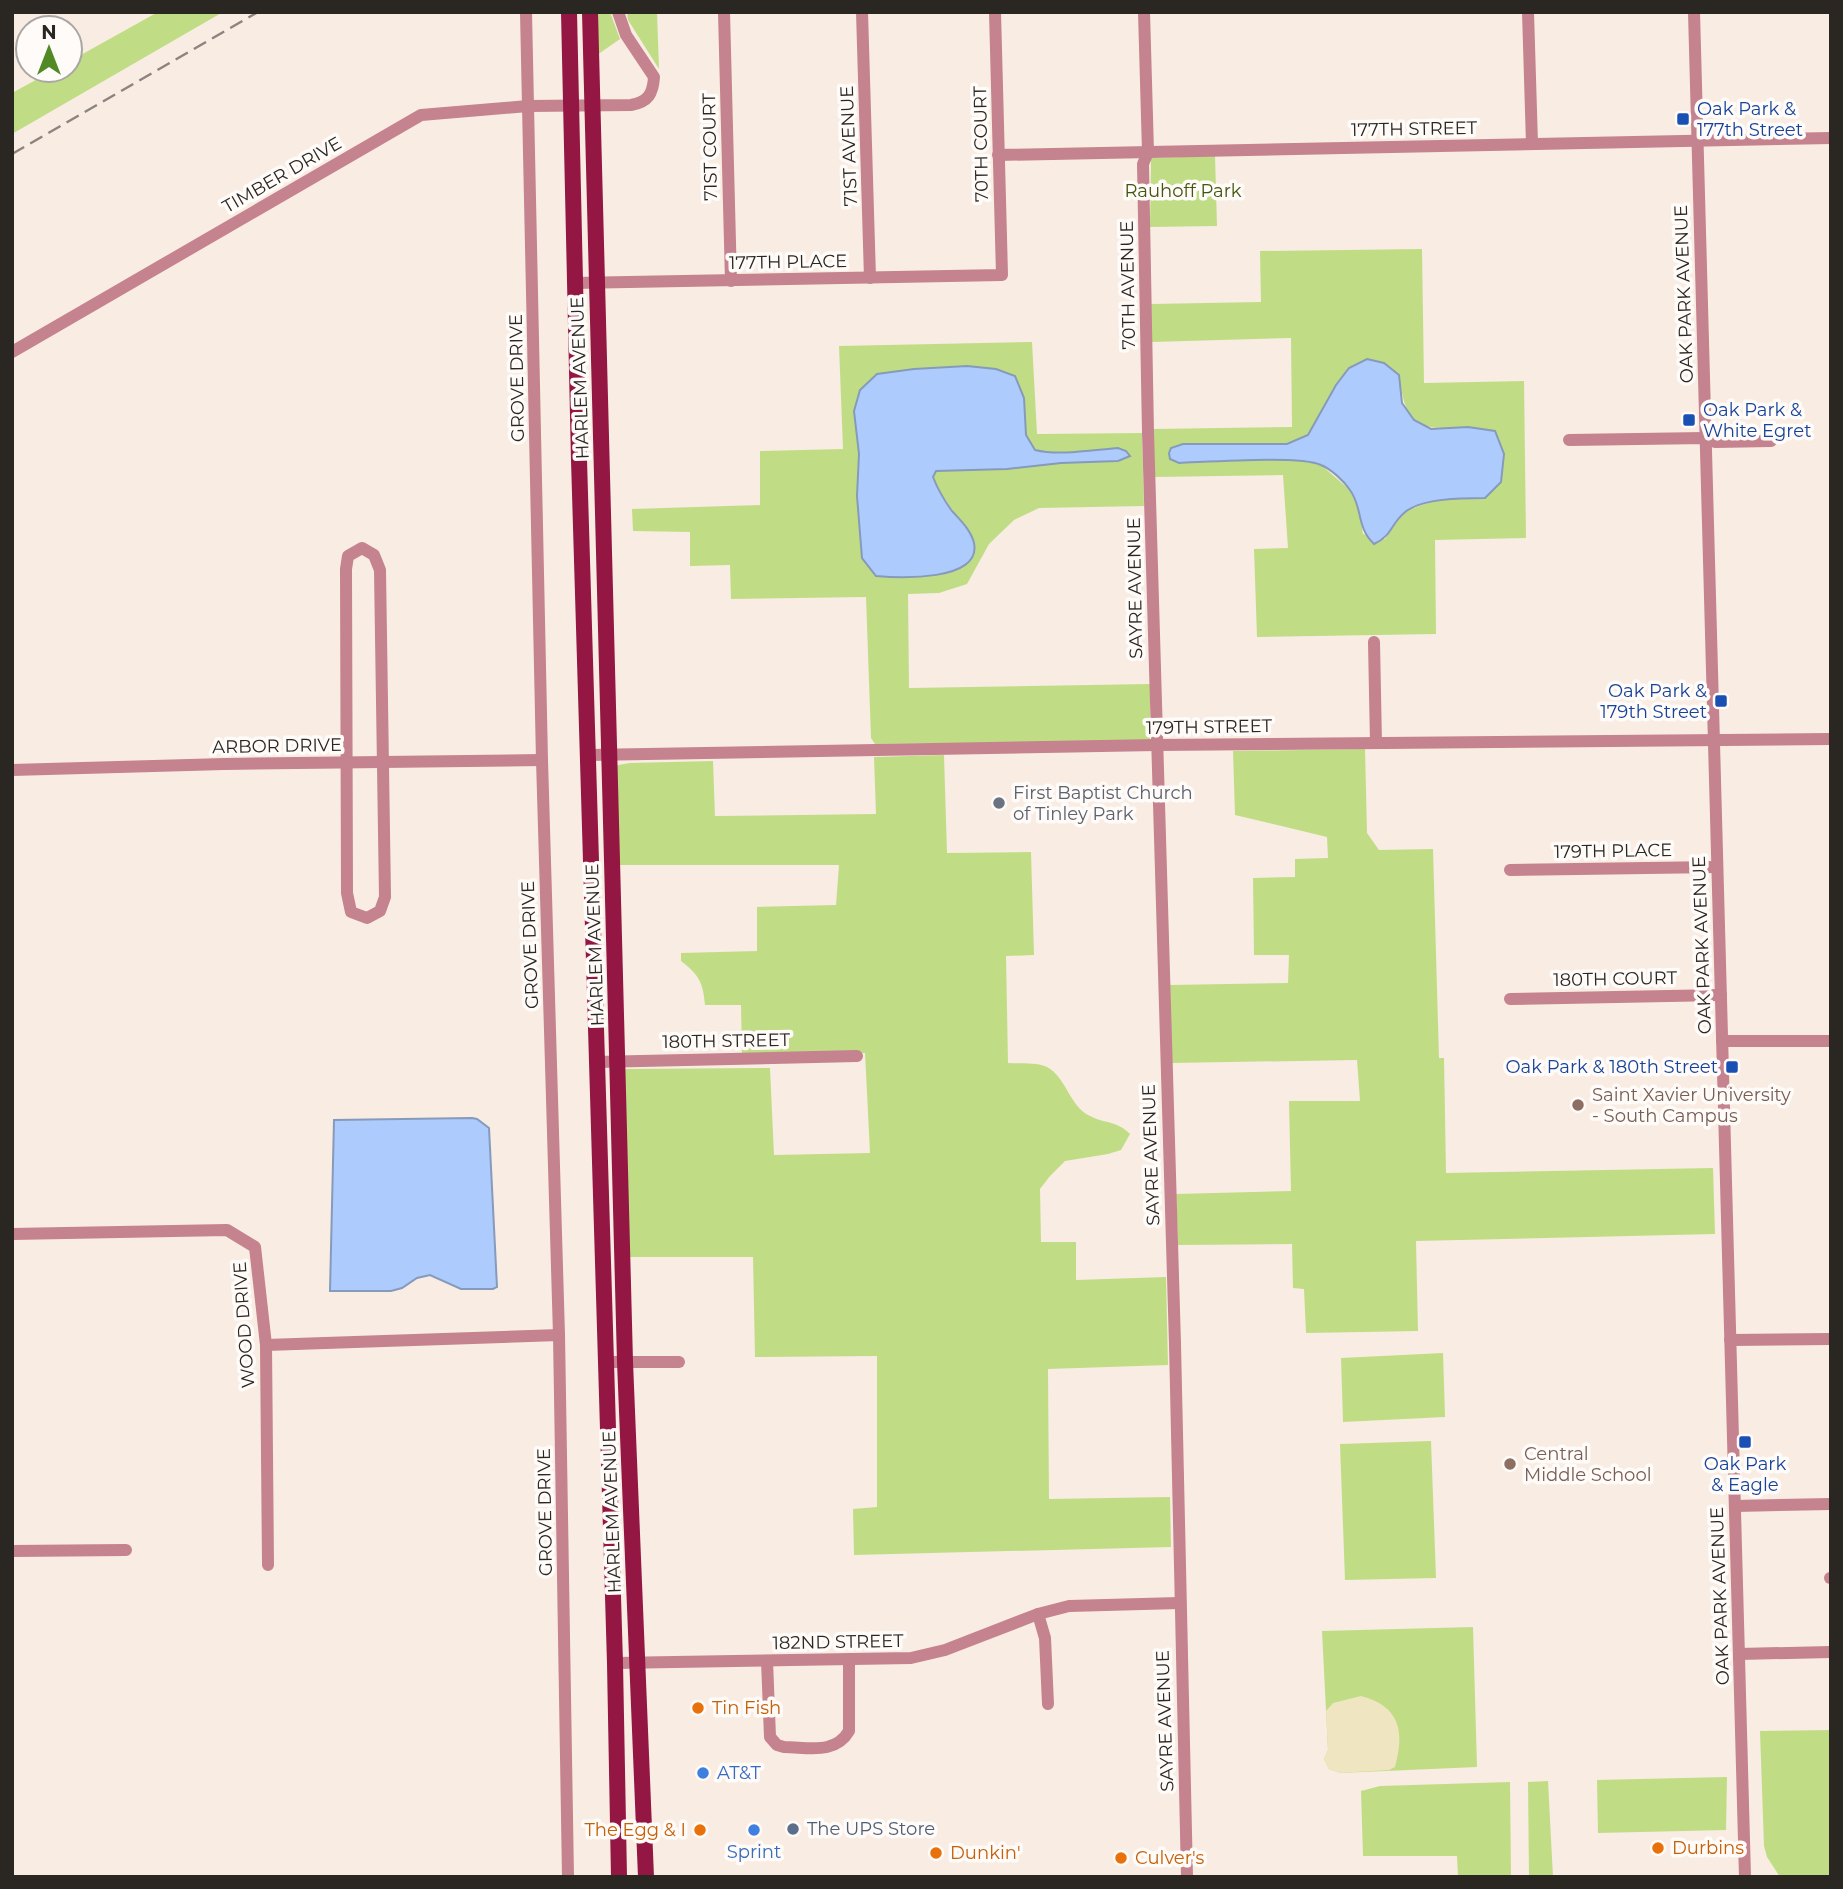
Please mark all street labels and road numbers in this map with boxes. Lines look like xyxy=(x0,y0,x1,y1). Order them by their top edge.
street label: 71ST AVENUE xyxy=(836,85,862,207)
street label: 70TH COURT xyxy=(969,85,993,202)
street label: 71ST COURT xyxy=(698,92,722,201)
street label: 177TH STREET xyxy=(1351,117,1478,141)
street label: TIMBER DRIVE xyxy=(219,132,345,218)
street label: OAK PARK AVENUE xyxy=(1670,204,1698,384)
street label: 70TH AVENUE xyxy=(1116,220,1140,350)
street label: 177TH PLACE xyxy=(729,250,847,274)
street label: HARLEM AVENUE xyxy=(566,296,594,460)
street label: GROVE DRIVE xyxy=(505,314,529,442)
street label: SAYRE AVENUE xyxy=(1123,517,1147,659)
street label: 179TH STREET xyxy=(1146,715,1273,739)
street label: ARBOR DRIVE xyxy=(212,734,342,758)
street label: 179TH PLACE xyxy=(1554,839,1672,863)
street label: OAK PARK AVENUE xyxy=(1688,855,1716,1035)
street label: HARLEM AVENUE xyxy=(581,863,609,1027)
street label: GROVE DRIVE xyxy=(517,881,543,1009)
street label: 180TH COURT xyxy=(1553,967,1678,991)
street label: 180TH STREET xyxy=(662,1029,791,1053)
street label: SAYRE AVENUE xyxy=(1138,1084,1164,1226)
street label: WOOD DRIVE xyxy=(229,1261,259,1389)
street label: HARLEM AVENUE xyxy=(598,1430,626,1594)
street label: GROVE DRIVE xyxy=(533,1448,557,1576)
street label: OAK PARK AVENUE xyxy=(1706,1506,1734,1686)
street label: 182ND STREET xyxy=(772,1630,904,1654)
street label: SAYRE AVENUE xyxy=(1152,1650,1178,1792)

